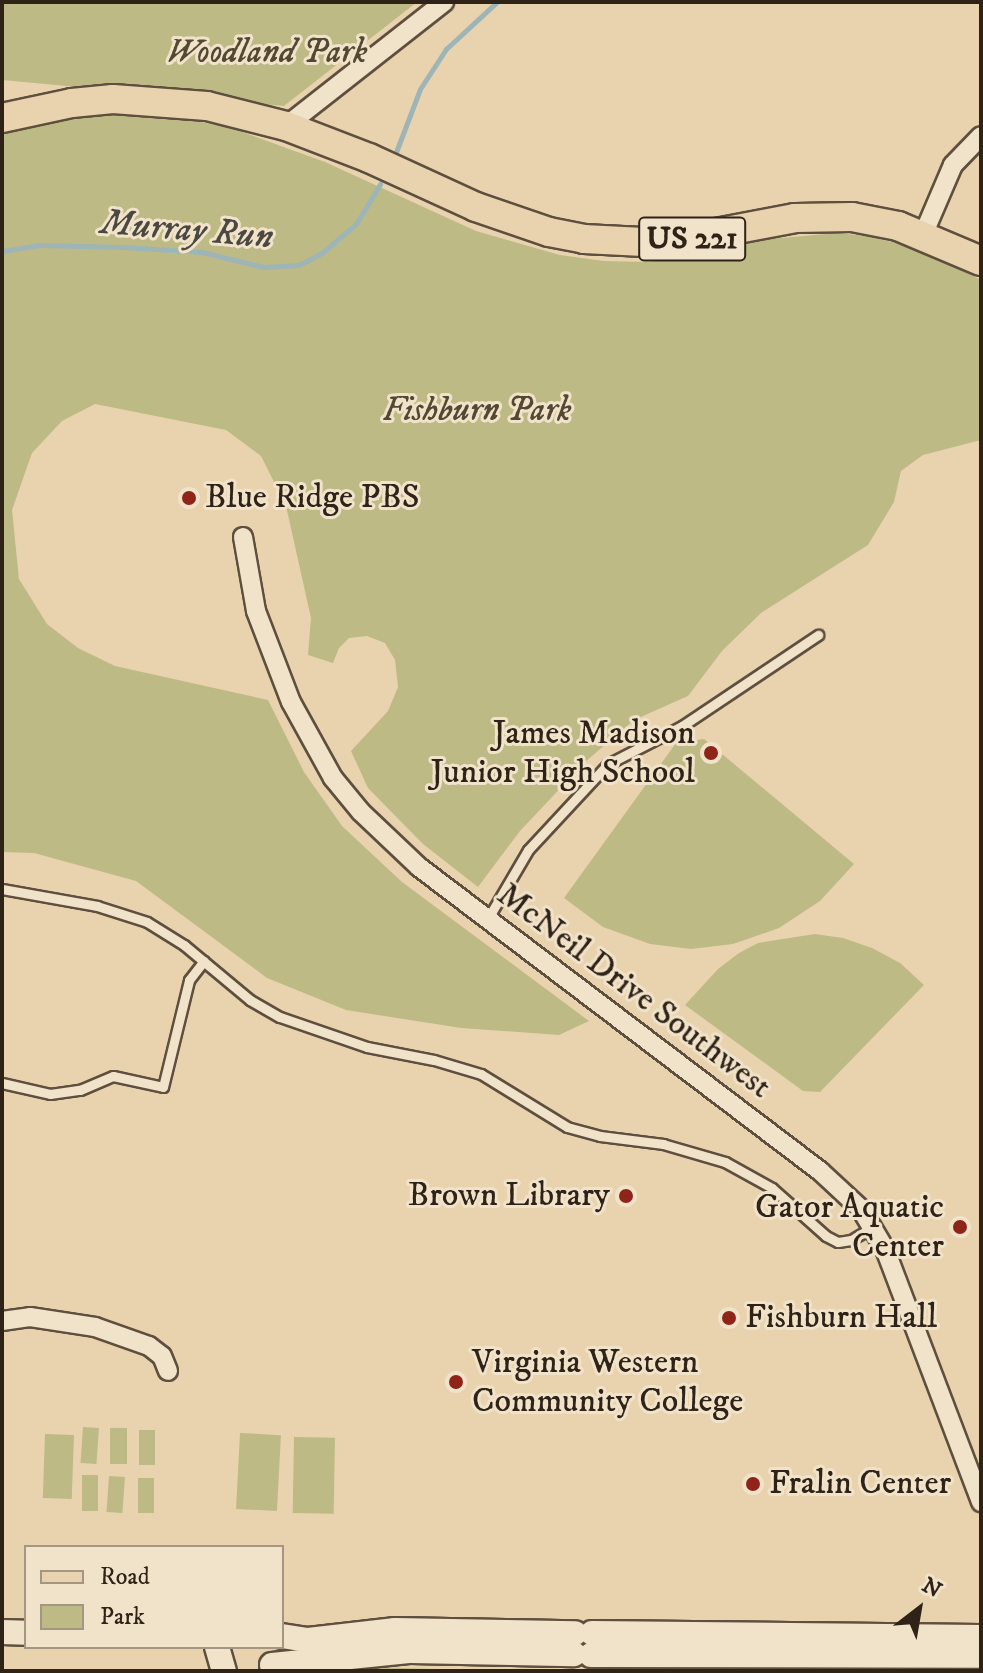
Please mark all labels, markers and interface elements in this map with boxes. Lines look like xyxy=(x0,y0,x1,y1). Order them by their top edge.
park label: Woodland Park xyxy=(167,33,367,73)
water label: Murray Run xyxy=(99,201,275,259)
road number: US 221 xyxy=(638,211,746,267)
park label: Fishburn Park xyxy=(383,391,571,431)
place label: Blue Ridge PBS xyxy=(205,478,420,518)
marker: Blue Ridge PBS xyxy=(180,489,198,507)
place label: James Madison Junior High School xyxy=(430,713,695,792)
marker: James Madison Junior High School xyxy=(702,744,720,762)
street label: McNeil Drive Southwest xyxy=(489,875,779,1107)
place label: Brown Library xyxy=(408,1176,610,1216)
marker: Brown Library xyxy=(617,1187,635,1205)
place label: Gator Aquatic Center xyxy=(755,1187,944,1266)
marker: Gator Aquatic Center xyxy=(951,1218,969,1236)
place label: Fishburn Hall xyxy=(745,1298,937,1338)
marker: Fishburn Hall xyxy=(720,1309,738,1327)
place label: Virginia Western Community College xyxy=(472,1342,743,1422)
marker: Virginia Western Community College xyxy=(447,1373,465,1391)
place label: Fralin Center xyxy=(769,1464,951,1504)
marker: Fralin Center xyxy=(744,1475,762,1493)
legend xyxy=(24,1545,284,1649)
text: Road xyxy=(100,1562,150,1592)
north arrow xyxy=(879,1569,959,1649)
text: N xyxy=(917,1572,946,1604)
text: Park xyxy=(100,1602,145,1632)

